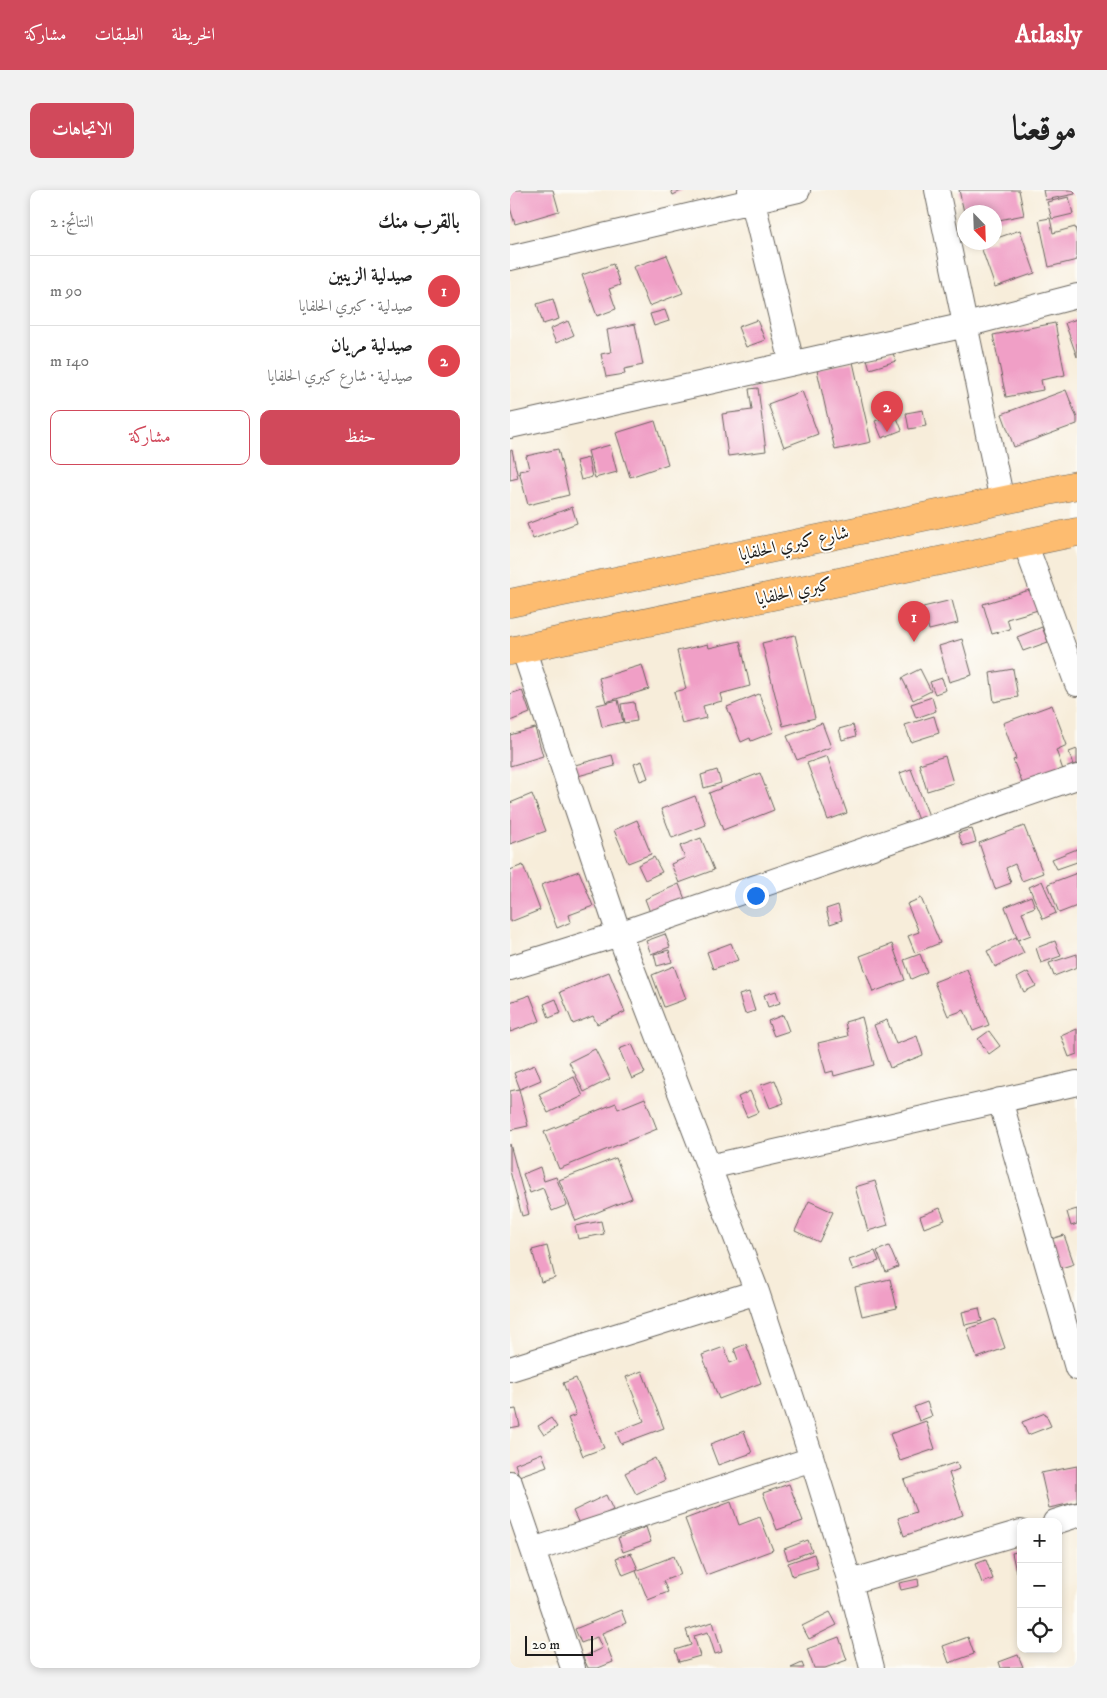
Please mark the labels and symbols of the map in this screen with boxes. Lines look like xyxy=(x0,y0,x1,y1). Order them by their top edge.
north arrow xyxy=(957,205,1002,250)
pin: 2 xyxy=(871,391,903,432)
street label: شارع كبري الحلفايا xyxy=(737,522,852,569)
street label: كبري الحلفايا xyxy=(754,573,834,614)
pin: 1 xyxy=(898,601,930,642)
your location xyxy=(743,883,769,909)
scale bar xyxy=(525,1633,592,1656)

